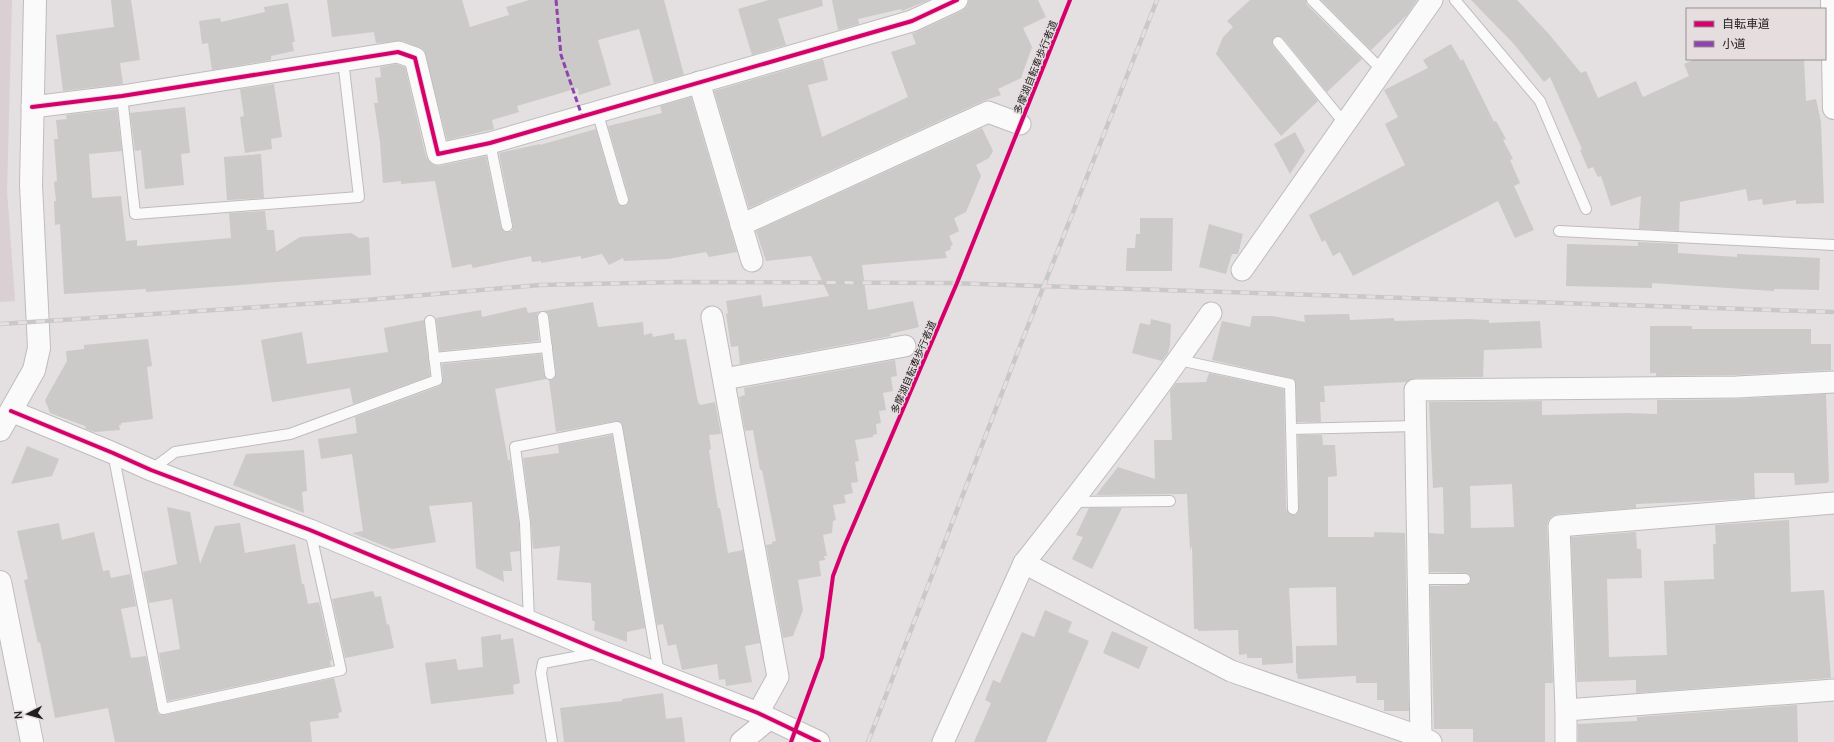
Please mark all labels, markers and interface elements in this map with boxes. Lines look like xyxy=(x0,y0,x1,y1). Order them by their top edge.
legend xyxy=(1686,8,1826,60)
text: 自転車道 xyxy=(1722,15,1770,32)
street label: 多摩湖自転車歩行者道 xyxy=(1010,18,1060,116)
text: 小道 xyxy=(1722,35,1746,52)
street label: 多摩湖自転車歩行者道 xyxy=(887,318,939,416)
north arrow xyxy=(8,694,48,734)
text: N xyxy=(10,710,25,720)

